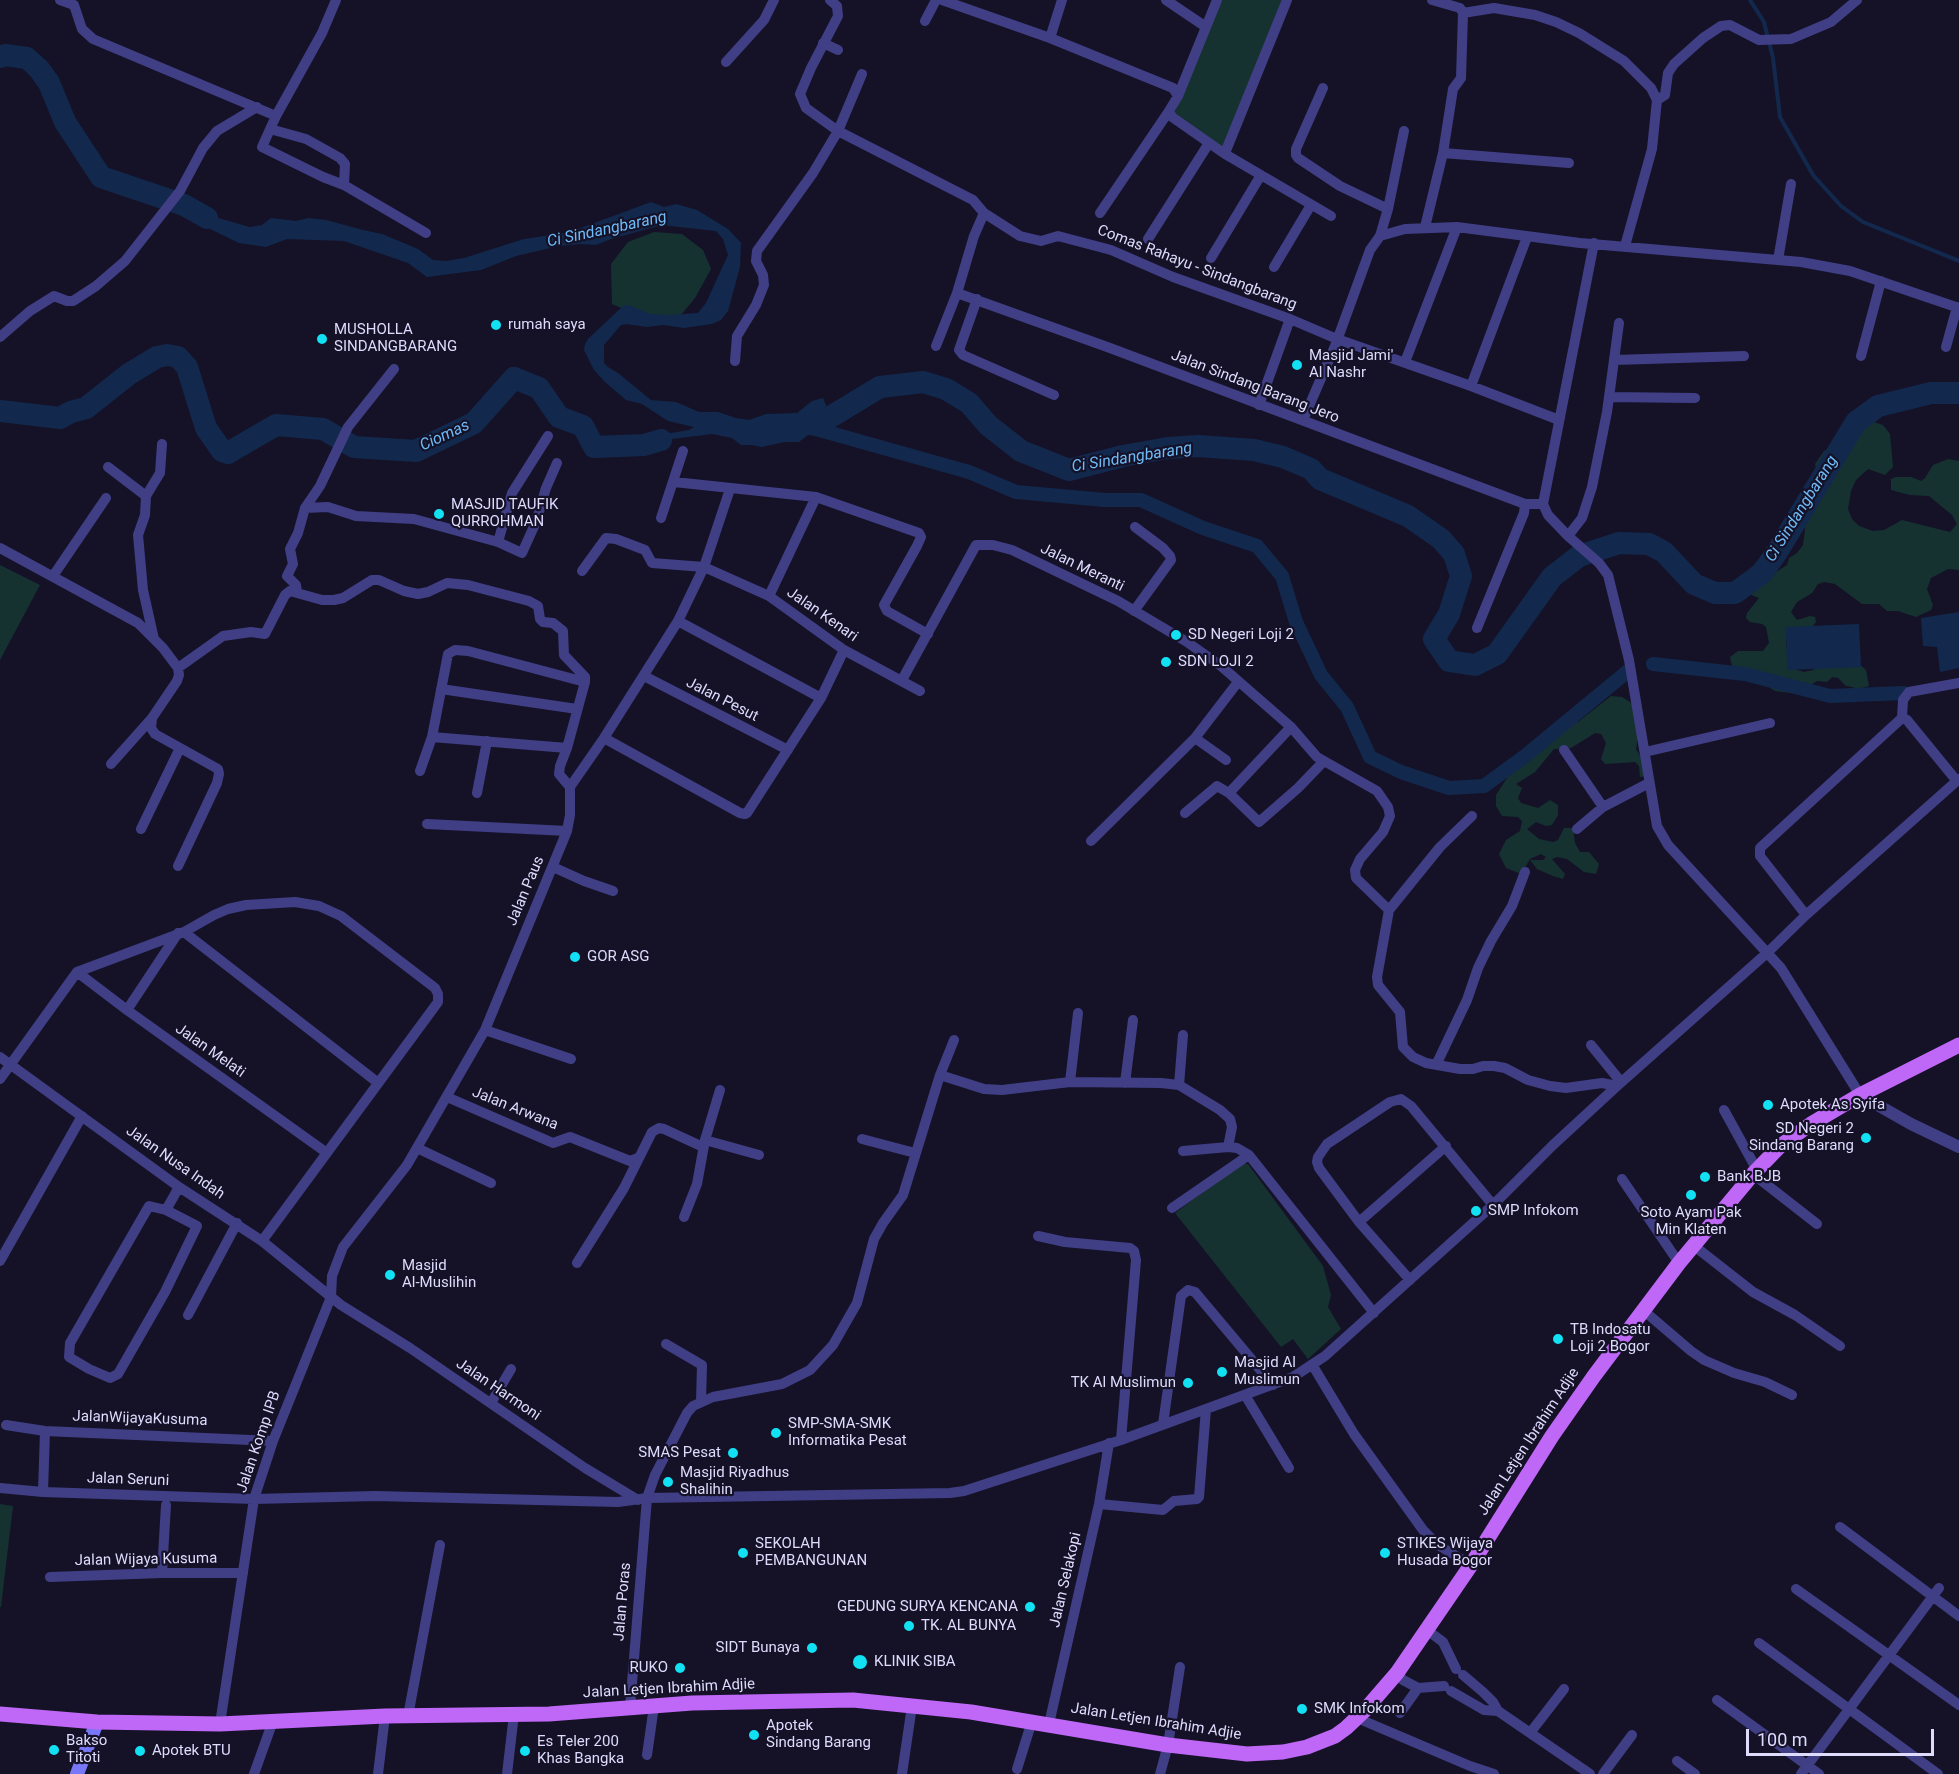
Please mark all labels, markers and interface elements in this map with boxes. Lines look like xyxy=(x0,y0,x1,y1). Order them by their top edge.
water label: Ci Sindangbarang xyxy=(545,208,669,252)
street label: Comas Rahayu - Sindangbarang xyxy=(1095,222,1299,314)
place label: rumah saya xyxy=(508,316,586,334)
marker: rumah saya xyxy=(489,318,503,332)
place label: MUSHOLLA SINDANGBARANG xyxy=(334,321,457,356)
marker: MUSHOLLA SINDANGBARANG xyxy=(315,332,329,346)
street label: Jalan Sindang Barang Jero xyxy=(1168,347,1342,427)
place label: Masjid Jami' Al Nashr xyxy=(1309,347,1393,382)
marker: Masjid Jami' Al Nashr xyxy=(1290,358,1304,372)
water label: Ciomas xyxy=(417,416,473,456)
water label: Ci Sindangbarang xyxy=(1070,439,1194,477)
water label: Ci Sindangbarang xyxy=(1762,452,1842,566)
place label: MASJID TAUFIK QURROHMAN xyxy=(451,496,558,531)
marker: MASJID TAUFIK QURROHMAN xyxy=(432,507,446,521)
street label: Jalan Meranti xyxy=(1037,540,1127,596)
street label: Jalan Kenari xyxy=(783,584,861,646)
place label: SD Negeri Loji 2 xyxy=(1188,626,1294,644)
marker: SD Negeri Loji 2 xyxy=(1169,628,1183,642)
place label: SDN LOJI 2 xyxy=(1178,653,1254,671)
marker: SDN LOJI 2 xyxy=(1159,655,1173,669)
street label: Jalan Pesut xyxy=(683,674,761,726)
street label: Jalan Paus xyxy=(503,854,549,928)
place label: GOR ASG xyxy=(587,948,649,966)
marker: GOR ASG xyxy=(568,950,582,964)
street label: Jalan Melati xyxy=(171,1020,249,1082)
street label: Jalan Arwana xyxy=(469,1084,561,1134)
place label: Apotek As Syifa xyxy=(1780,1096,1885,1114)
marker: Apotek As Syifa xyxy=(1761,1098,1775,1112)
place label: SD Negeri 2 Sindang Barang xyxy=(1749,1120,1854,1155)
street label: Jalan Nusa Indah xyxy=(122,1122,228,1204)
marker: SD Negeri 2 Sindang Barang xyxy=(1859,1131,1873,1145)
place label: Bank BJB xyxy=(1717,1168,1781,1186)
marker: Bank BJB xyxy=(1698,1170,1712,1184)
marker: Soto Ayam Pak Min Klaten xyxy=(1684,1188,1698,1202)
place label: SMP Infokom xyxy=(1488,1202,1579,1220)
marker: SMP Infokom xyxy=(1469,1204,1483,1218)
place label: Soto Ayam Pak Min Klaten xyxy=(1640,1204,1742,1239)
place label: Masjid Al-Muslihin xyxy=(402,1257,476,1292)
marker: Masjid Al-Muslihin xyxy=(383,1268,397,1282)
place label: TB Indosatu Loji 2 Bogor xyxy=(1570,1321,1650,1356)
marker: TB Indosatu Loji 2 Bogor xyxy=(1551,1332,1565,1346)
place label: Masjid Al Muslimun xyxy=(1234,1354,1300,1389)
street label: Jalan Harmoni xyxy=(452,1355,544,1425)
marker: Masjid Al Muslimun xyxy=(1215,1365,1229,1379)
street label: Jalan Letjen Ibrahim Adjie xyxy=(1475,1365,1583,1519)
place label: TK Al Muslimun xyxy=(1071,1374,1176,1392)
marker: TK Al Muslimun xyxy=(1181,1376,1195,1390)
street label: Jalan Komp IPB xyxy=(233,1389,285,1495)
street label: JalanWijayaKusuma xyxy=(72,1408,208,1430)
place label: SMP-SMA-SMK Informatika Pesat xyxy=(788,1415,907,1450)
marker: SMP-SMA-SMK Informatika Pesat xyxy=(769,1426,783,1440)
place label: SMAS Pesat xyxy=(638,1444,721,1462)
marker: SMAS Pesat xyxy=(726,1446,740,1460)
place label: Masjid Riyadhus Shalihin xyxy=(680,1464,789,1499)
street label: Jalan Seruni xyxy=(87,1470,169,1490)
marker: Masjid Riyadhus Shalihin xyxy=(661,1475,675,1489)
street label: Jalan Selakopi xyxy=(1046,1531,1086,1629)
place label: SEKOLAH PEMBANGUNAN xyxy=(755,1535,867,1570)
place label: STIKES Wijaya Husada Bogor xyxy=(1397,1535,1493,1570)
marker: SEKOLAH PEMBANGUNAN xyxy=(736,1546,750,1560)
marker: STIKES Wijaya Husada Bogor xyxy=(1378,1546,1392,1560)
street label: Jalan Wijaya Kusuma xyxy=(75,1550,217,1570)
street label: Jalan Poras xyxy=(611,1562,635,1642)
place label: GEDUNG SURYA KENCANA xyxy=(837,1598,1018,1616)
marker: GEDUNG SURYA KENCANA xyxy=(1023,1600,1037,1614)
place label: TK. AL BUNYA xyxy=(921,1617,1016,1635)
marker: TK. AL BUNYA xyxy=(902,1619,916,1633)
place label: SIDT Bunaya xyxy=(716,1639,800,1657)
marker: SIDT Bunaya xyxy=(805,1641,819,1655)
marker: KLINIK SIBA xyxy=(851,1653,869,1671)
place label: KLINIK SIBA xyxy=(874,1653,956,1671)
place label: RUKO xyxy=(630,1659,668,1677)
marker: RUKO xyxy=(673,1661,687,1675)
street label: Jalan Letjen Ibrahim Adjie xyxy=(582,1676,756,1702)
street label: Jalan Letjen Ibrahim Adjie xyxy=(1069,1700,1243,1744)
place label: SMK Infokom xyxy=(1314,1700,1405,1718)
marker: SMK Infokom xyxy=(1295,1702,1309,1716)
place label: Apotek Sindang Barang xyxy=(766,1717,871,1752)
scale bar xyxy=(1749,1717,1936,1755)
marker: Apotek Sindang Barang xyxy=(747,1728,761,1742)
text: 100 m xyxy=(1757,1729,1808,1750)
place label: Bakso Titoti xyxy=(66,1732,107,1767)
place label: Es Teler 200 Khas Bangka xyxy=(537,1733,624,1768)
place label: Apotek BTU xyxy=(152,1742,231,1760)
marker: Bakso Titoti xyxy=(47,1743,61,1757)
marker: Apotek BTU xyxy=(133,1744,147,1758)
marker: Es Teler 200 Khas Bangka xyxy=(518,1744,532,1758)

